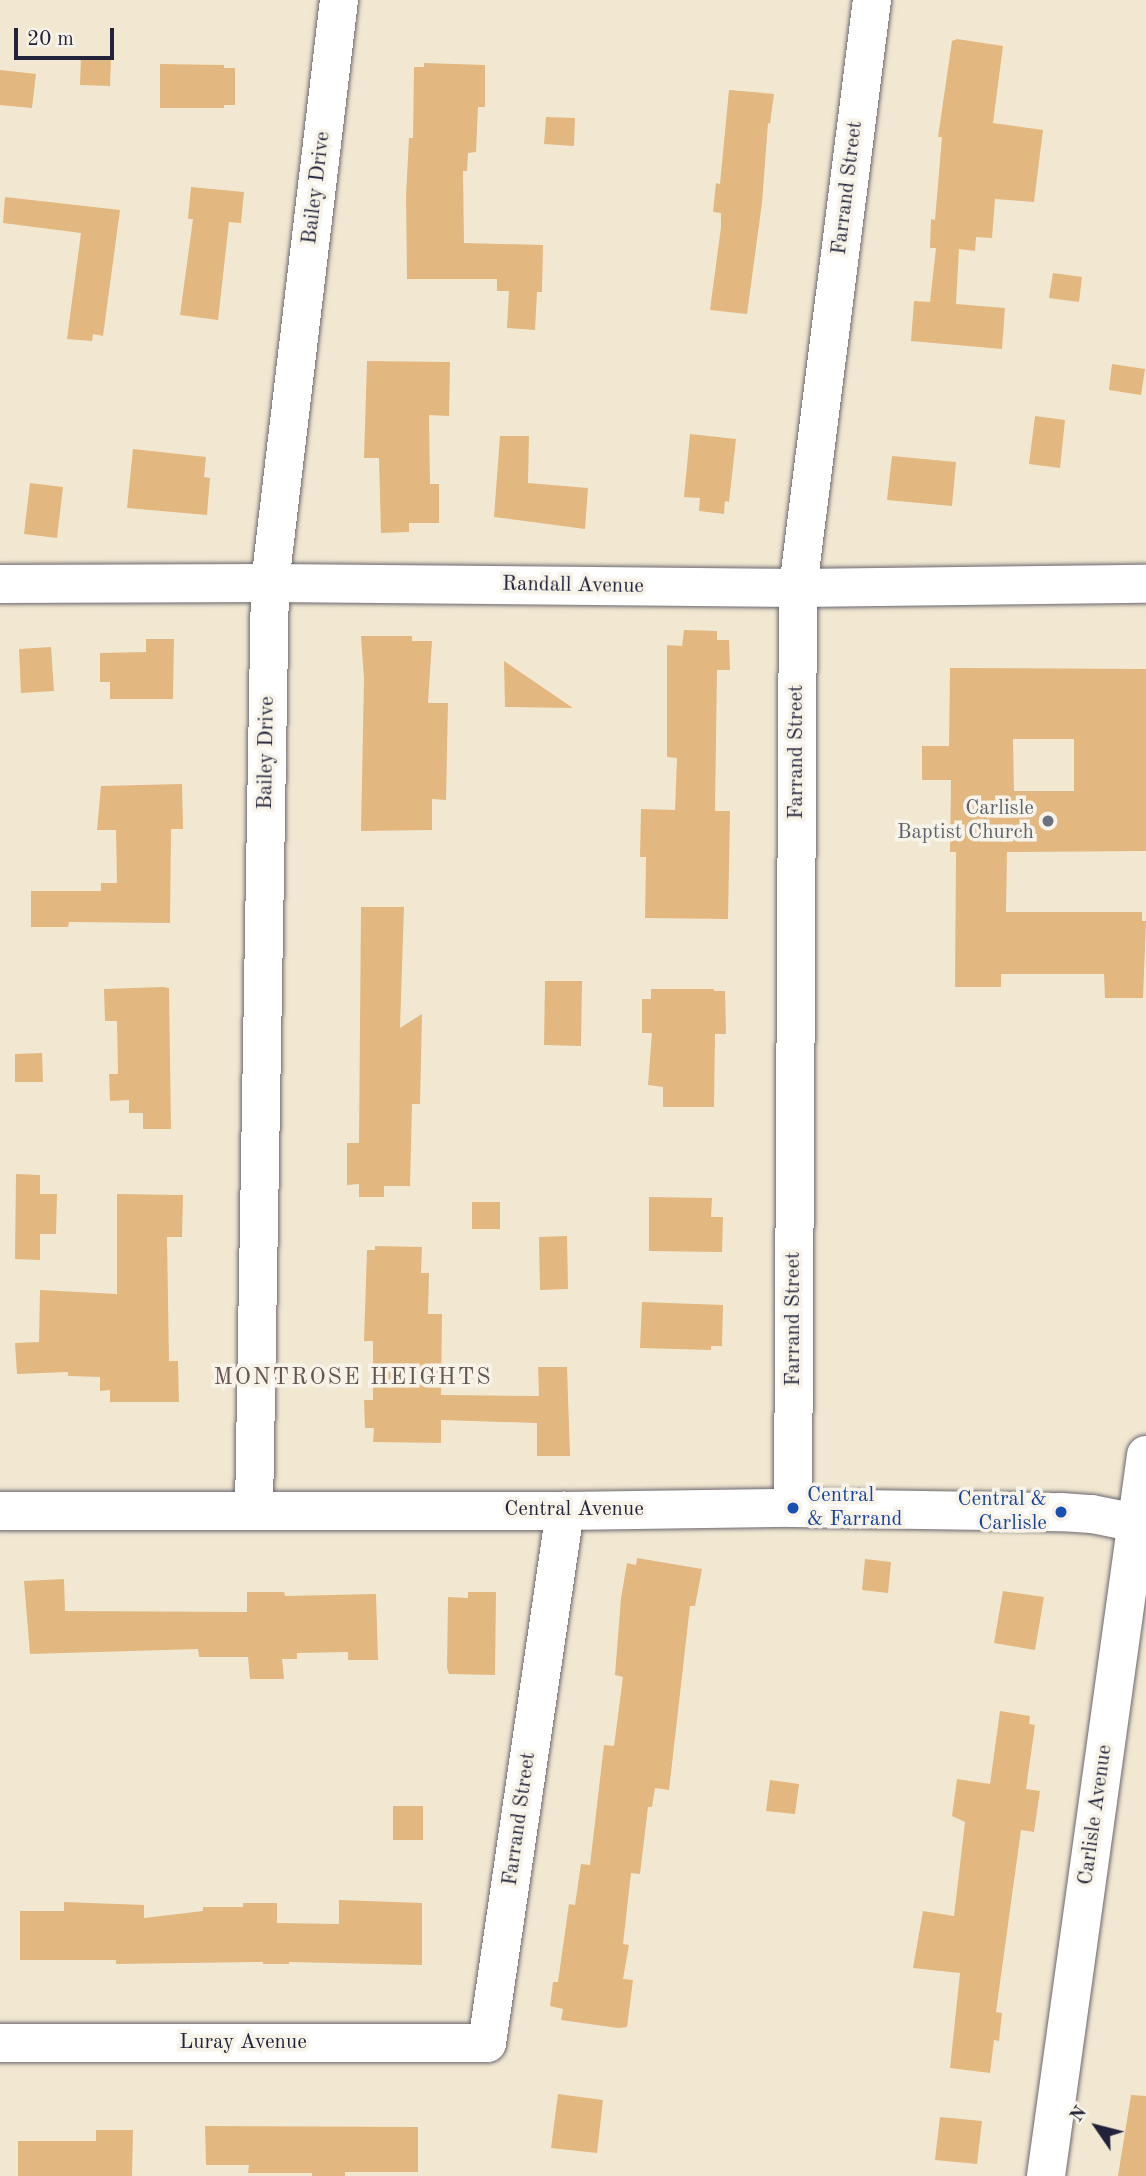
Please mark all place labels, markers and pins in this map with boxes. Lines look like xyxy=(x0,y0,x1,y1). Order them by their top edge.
place label: Carlisle Baptist Church xyxy=(897,796,1034,846)
marker: Carlisle Baptist Church xyxy=(1040,813,1056,829)
place label: Central & Farrand xyxy=(807,1483,903,1533)
place label: Central & Carlisle xyxy=(958,1487,1047,1537)
marker: Central & Farrand xyxy=(785,1500,801,1516)
marker: Central & Carlisle xyxy=(1053,1504,1069,1520)

